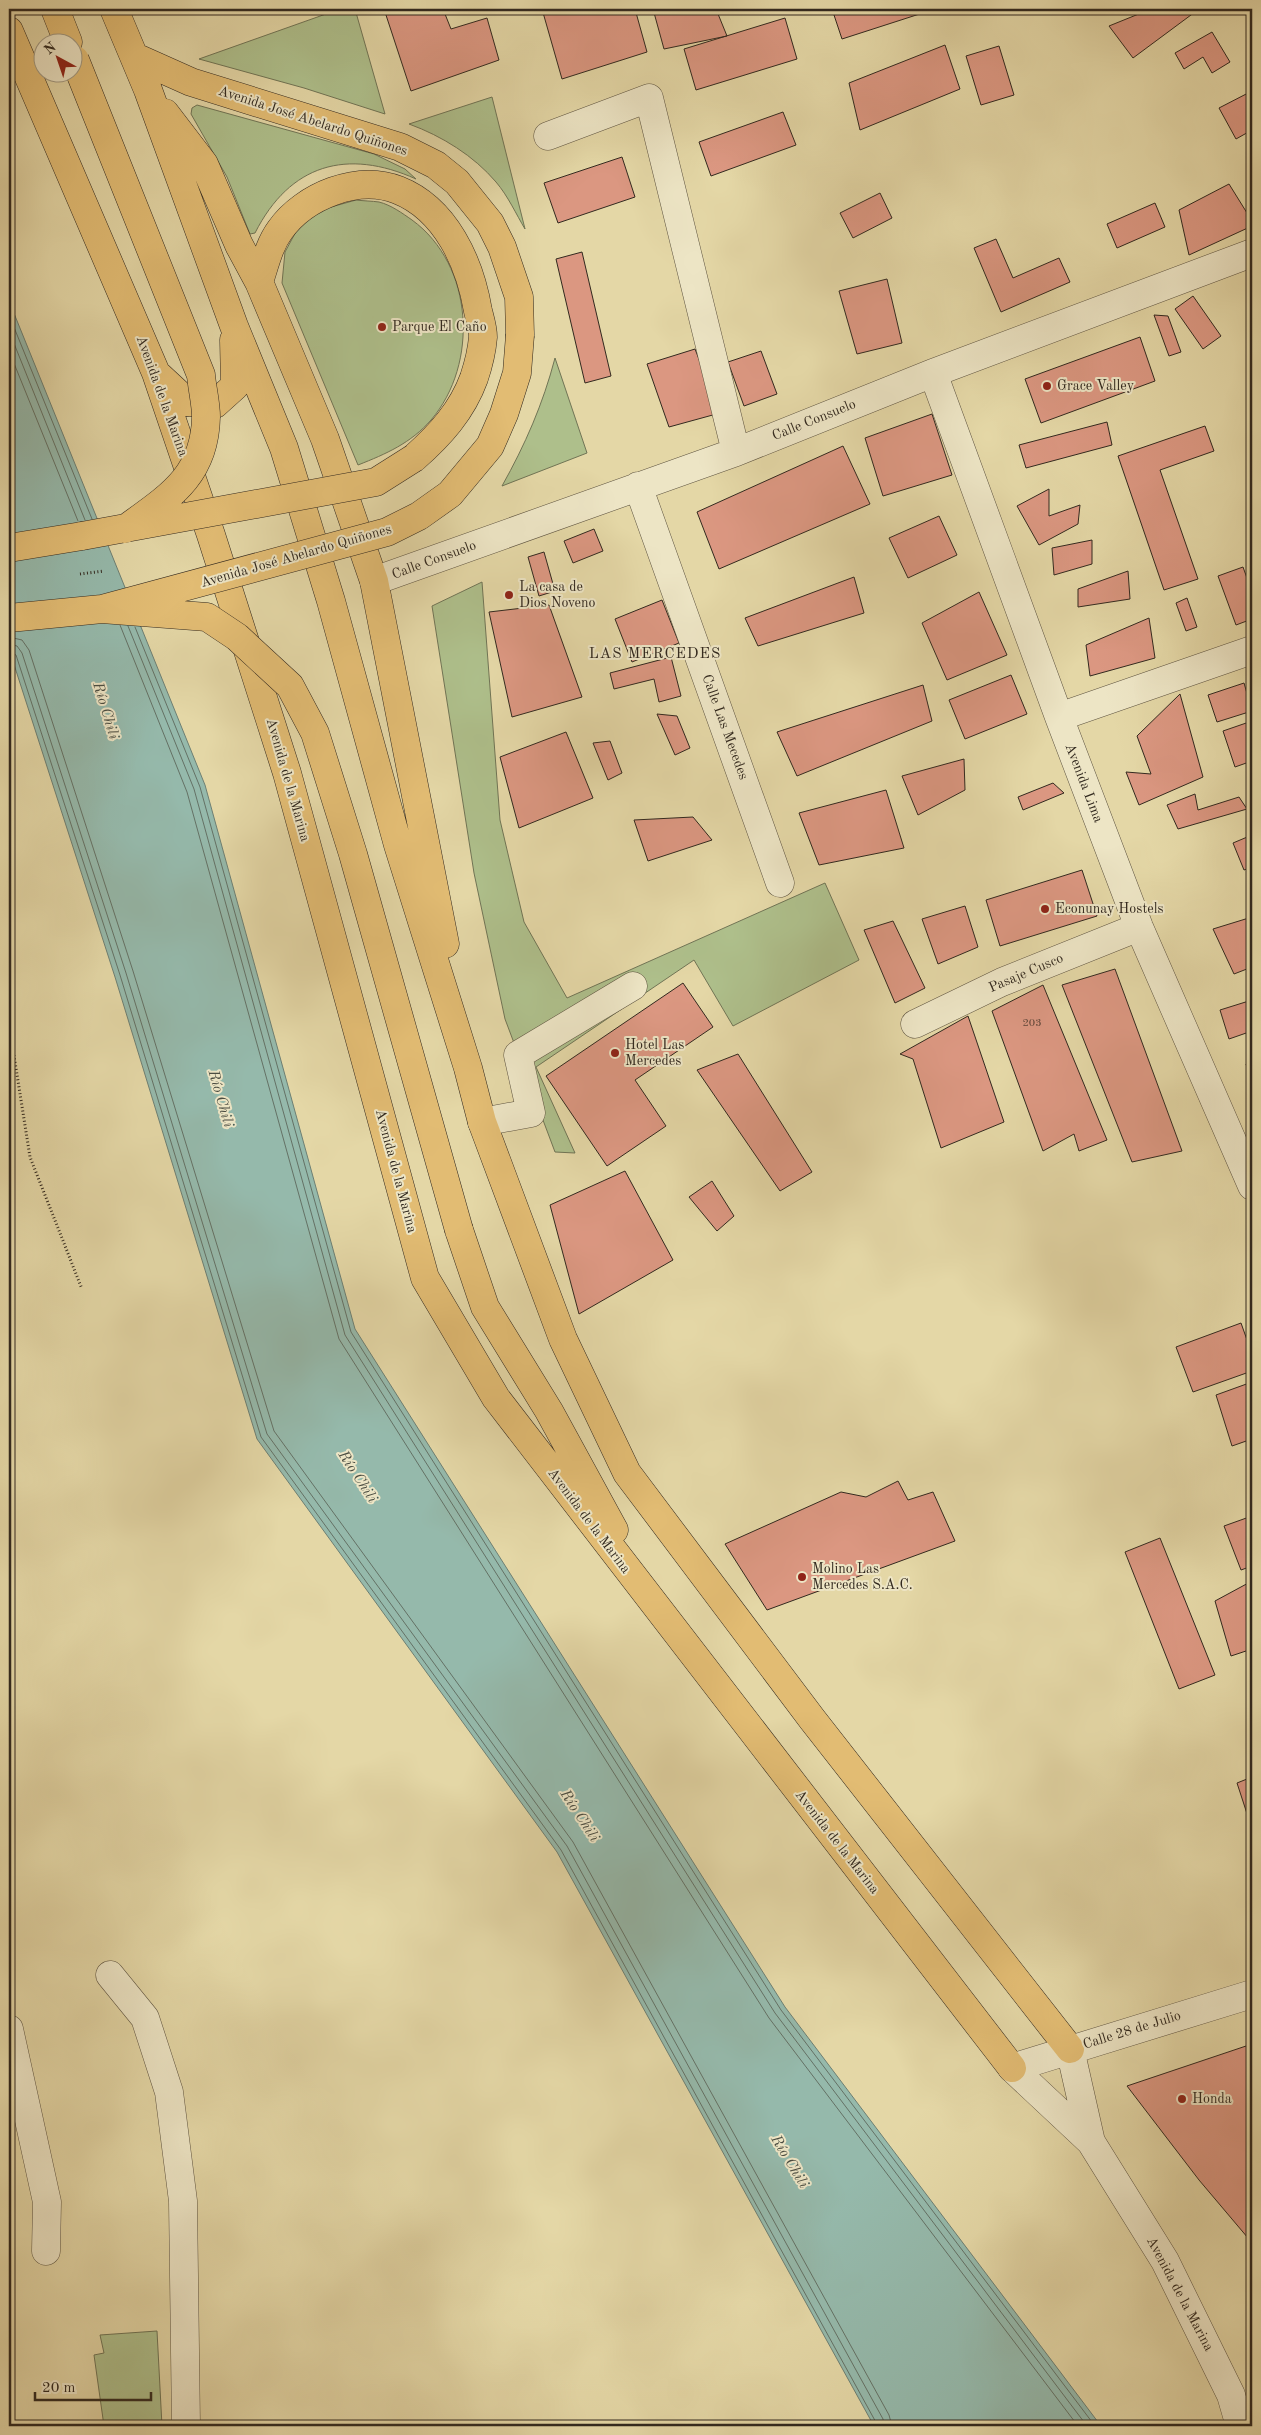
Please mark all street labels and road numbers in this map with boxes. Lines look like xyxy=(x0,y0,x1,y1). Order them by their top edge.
street label: Avenida José Abelardo Quiñones xyxy=(217,84,409,158)
street label: Avenida de la Marina xyxy=(134,334,190,458)
street label: Calle Consuelo xyxy=(770,397,858,443)
street label: Avenida José Abelardo Quiñones xyxy=(199,522,393,590)
street label: Calle Consuelo xyxy=(390,538,478,582)
street label: Calle Las Mecedes xyxy=(699,672,751,782)
street label: Avenida de la Marina xyxy=(264,717,312,843)
street label: Avenida Lima xyxy=(1062,741,1106,825)
street label: Pasaje Cusco xyxy=(987,951,1065,995)
street label: Avenida de la Marina xyxy=(373,1108,419,1234)
street label: Avenida de la Marina xyxy=(545,1466,633,1576)
street label: Avenida de la Marina xyxy=(792,1787,882,1897)
street label: Calle 28 de Julio xyxy=(1081,2008,1183,2052)
street label: Avenida de la Marina xyxy=(1144,2234,1216,2354)

